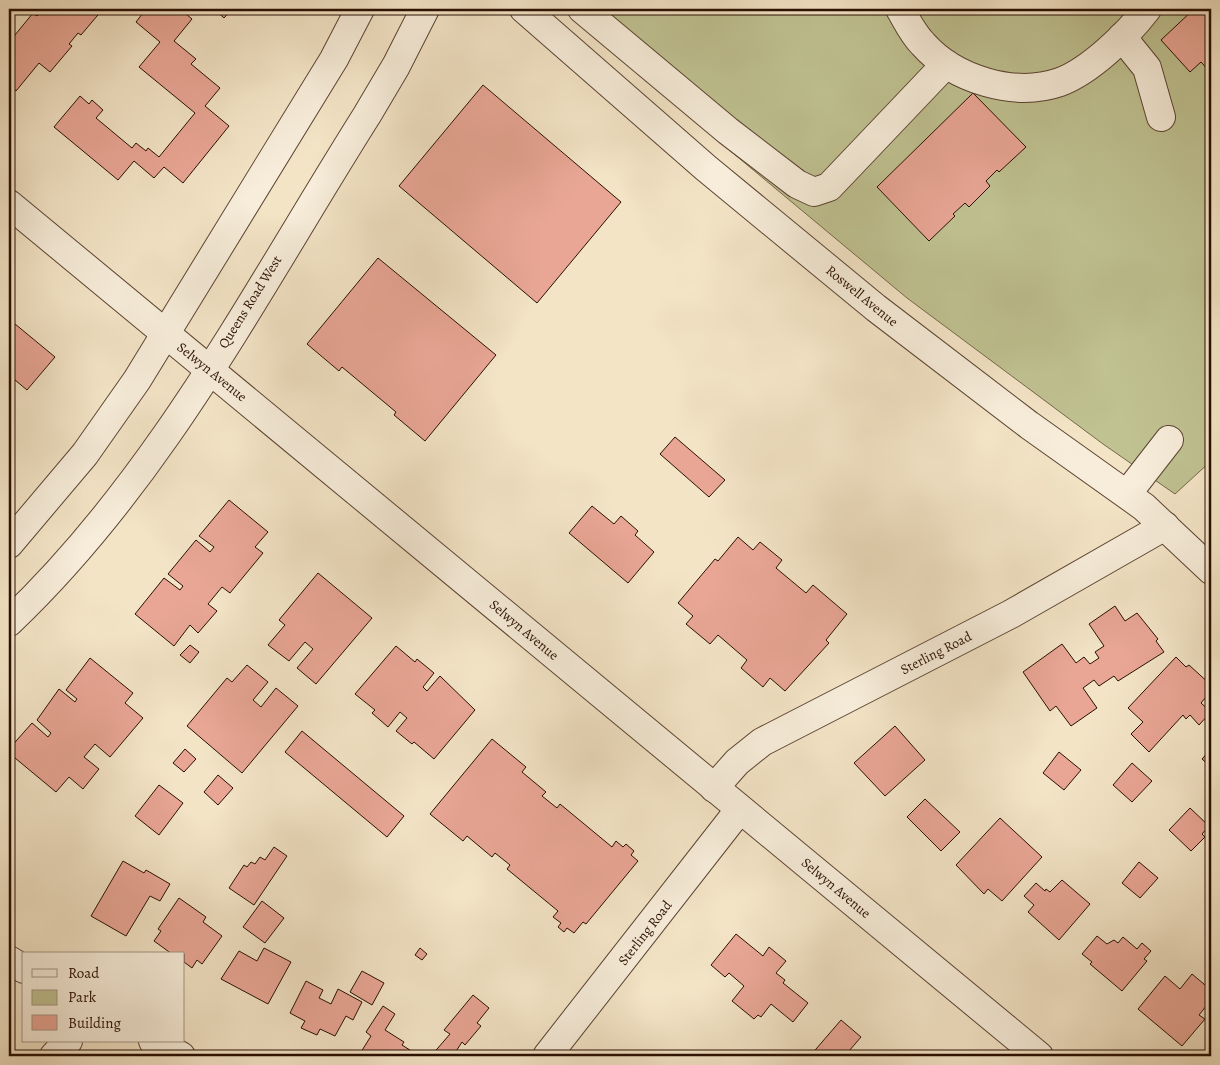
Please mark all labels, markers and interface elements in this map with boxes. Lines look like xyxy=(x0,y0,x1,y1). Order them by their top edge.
street label: Queens Road West xyxy=(214,252,286,352)
street label: Roswell Avenue xyxy=(822,261,902,331)
street label: Selwyn Avenue xyxy=(173,338,251,406)
street label: Selwyn Avenue xyxy=(485,595,563,665)
street label: Sterling Road xyxy=(897,627,975,679)
street label: Selwyn Avenue xyxy=(797,853,875,923)
street label: Sterling Road xyxy=(614,896,677,969)
legend xyxy=(22,952,185,1042)
text: Road xyxy=(68,963,100,983)
text: Park xyxy=(68,987,97,1007)
text: Building xyxy=(68,1013,121,1033)

